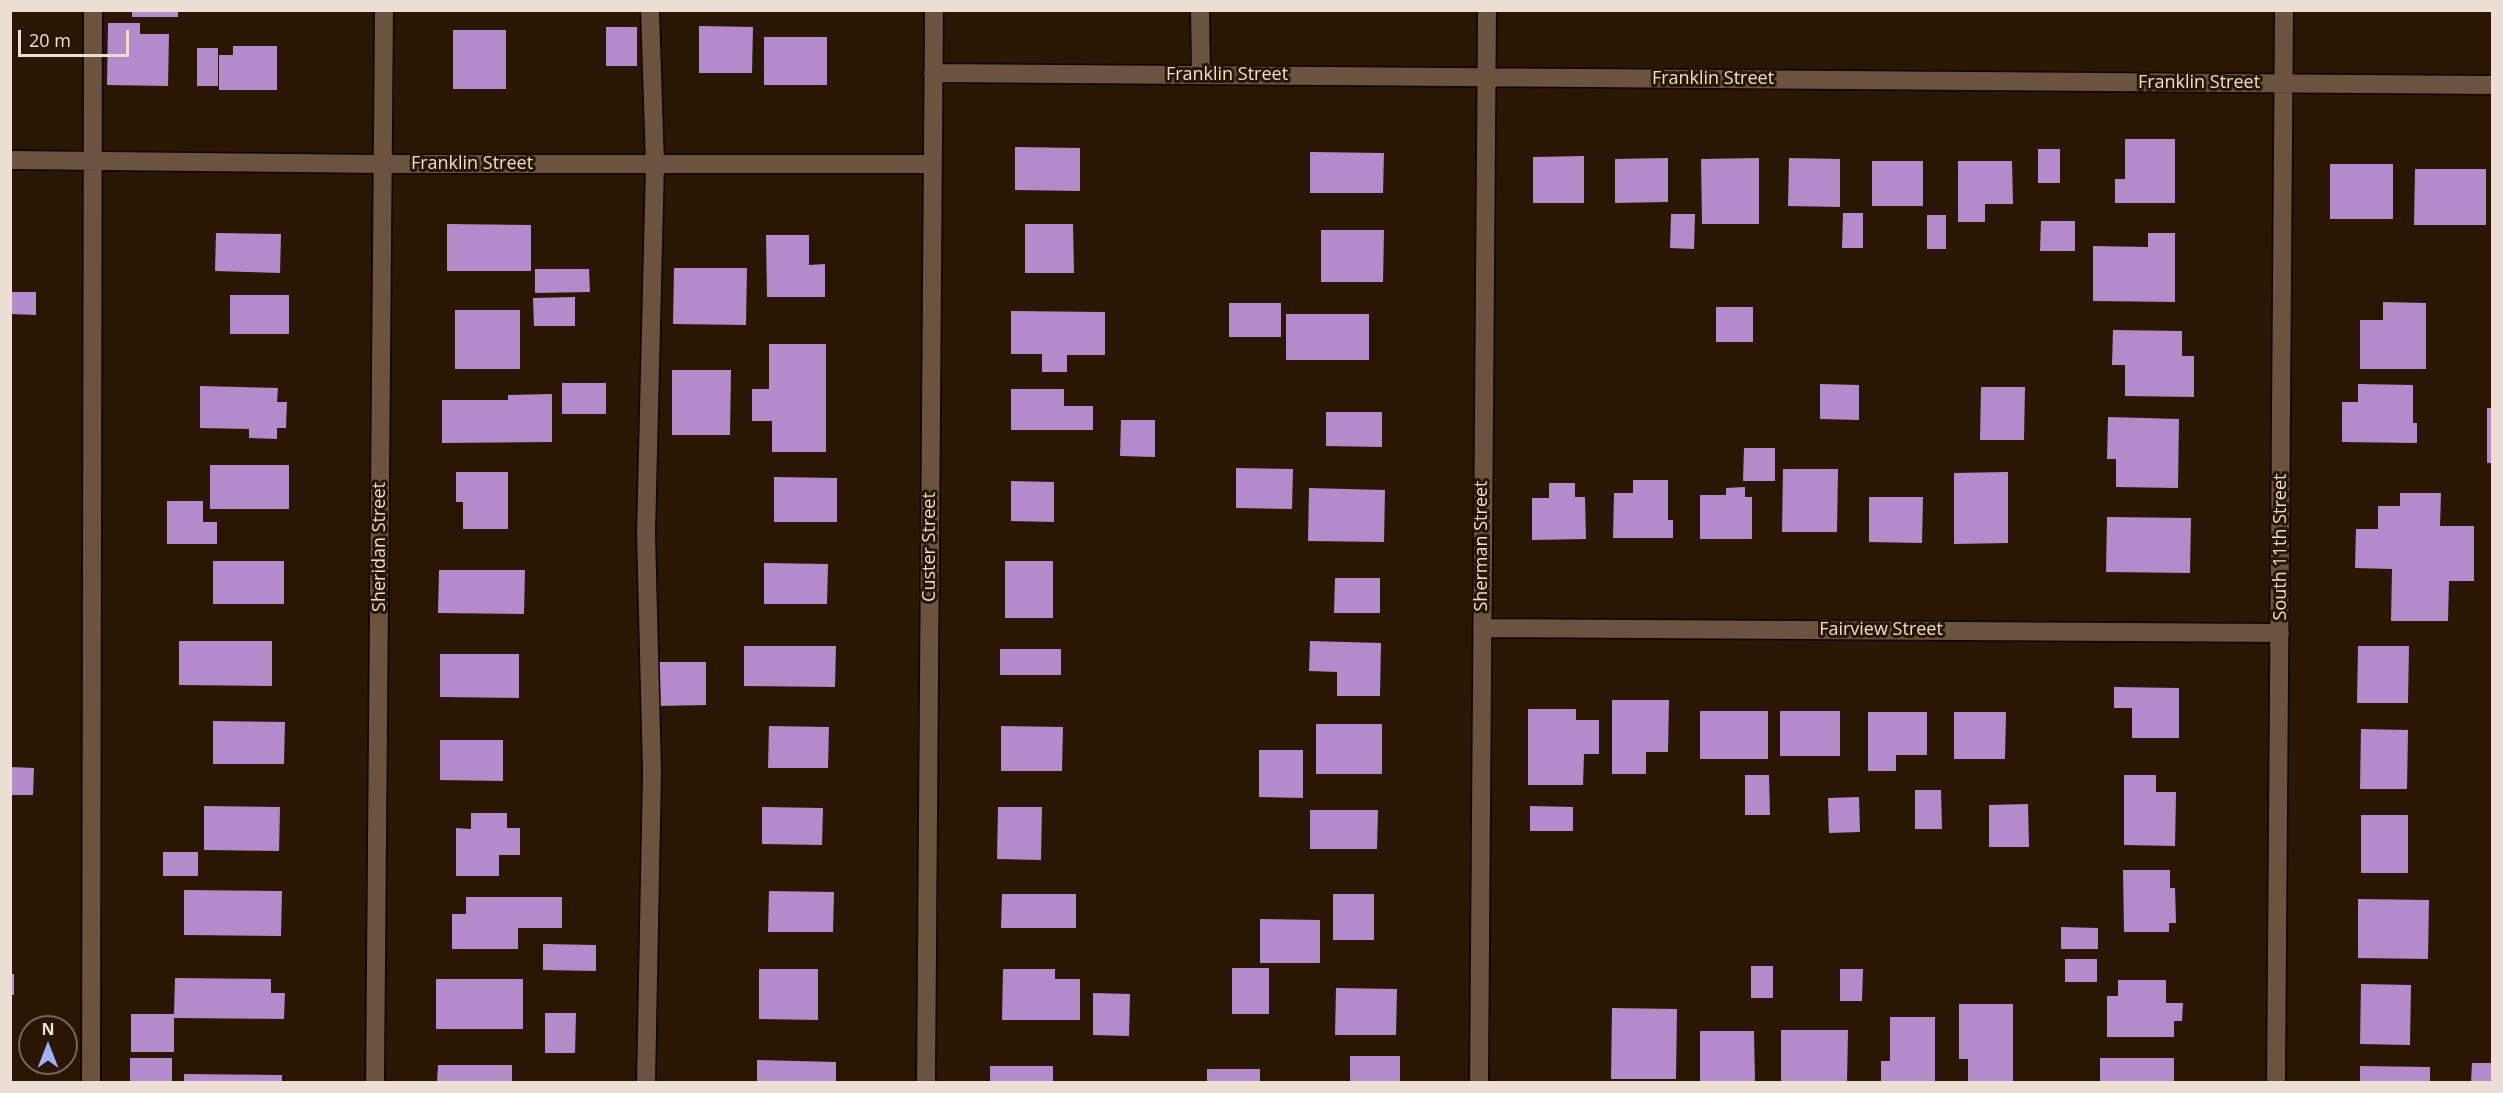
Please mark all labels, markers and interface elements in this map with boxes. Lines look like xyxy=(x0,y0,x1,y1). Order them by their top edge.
scale bar xyxy=(21,18,132,56)
text: 20 m xyxy=(29,28,71,52)
street label: Franklin Street xyxy=(1166,64,1288,86)
street label: Franklin Street xyxy=(1652,68,1774,90)
street label: Franklin Street xyxy=(2138,72,2260,94)
street label: Franklin Street xyxy=(411,153,533,175)
street label: South 11th Street xyxy=(2270,474,2292,620)
street label: Sherman Street xyxy=(1471,480,1493,612)
street label: Sheridan Street xyxy=(369,482,391,612)
street label: Custer Street xyxy=(919,492,941,602)
street label: Fairview Street xyxy=(1819,619,1943,641)
north arrow xyxy=(18,1015,78,1075)
text: N xyxy=(41,1018,55,1040)

